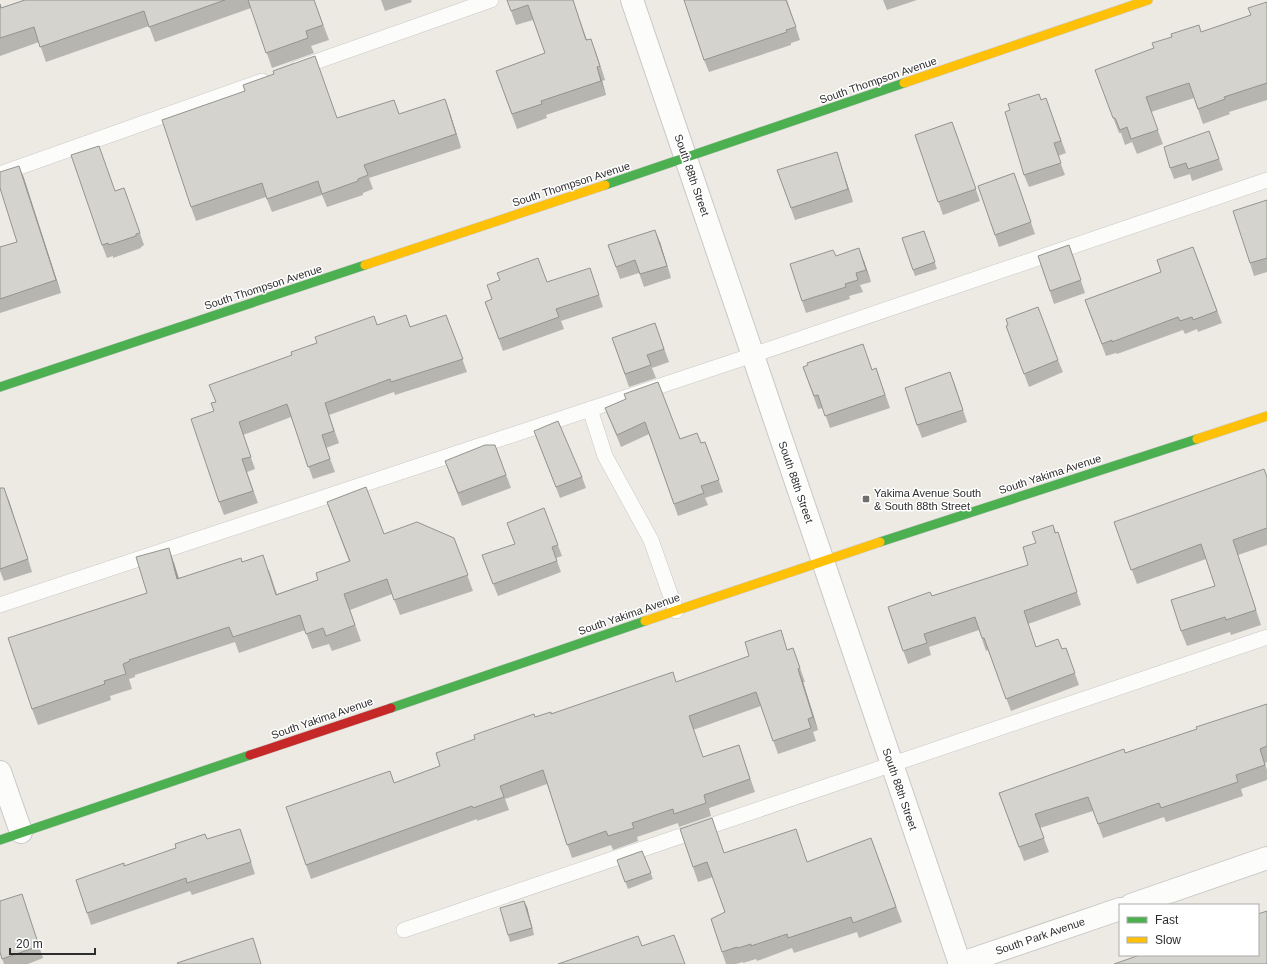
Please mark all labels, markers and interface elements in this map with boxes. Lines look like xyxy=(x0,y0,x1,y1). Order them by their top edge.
street label: South Thompson Avenue xyxy=(818,54,938,106)
street label: South 88th Street xyxy=(672,133,712,217)
street label: South Thompson Avenue xyxy=(511,159,631,209)
street label: South Thompson Avenue xyxy=(203,262,323,312)
street label: South 88th Street xyxy=(776,440,816,524)
street label: South Yakima Avenue xyxy=(997,452,1103,496)
place label: Yakima Avenue South & South 88th Street xyxy=(874,487,981,512)
marker: Yakima Avenue South & South 88th Street xyxy=(861,494,871,504)
street label: South Yakima Avenue xyxy=(576,591,682,637)
street label: South Yakima Avenue xyxy=(269,695,375,741)
street label: South 88th Street xyxy=(880,747,920,831)
legend xyxy=(1119,904,1259,956)
text: Fast xyxy=(1155,913,1179,927)
street label: South Park Avenue xyxy=(994,915,1086,957)
scale bar xyxy=(10,930,95,956)
text: Slow xyxy=(1155,933,1181,947)
text: 20 m xyxy=(16,937,43,951)

